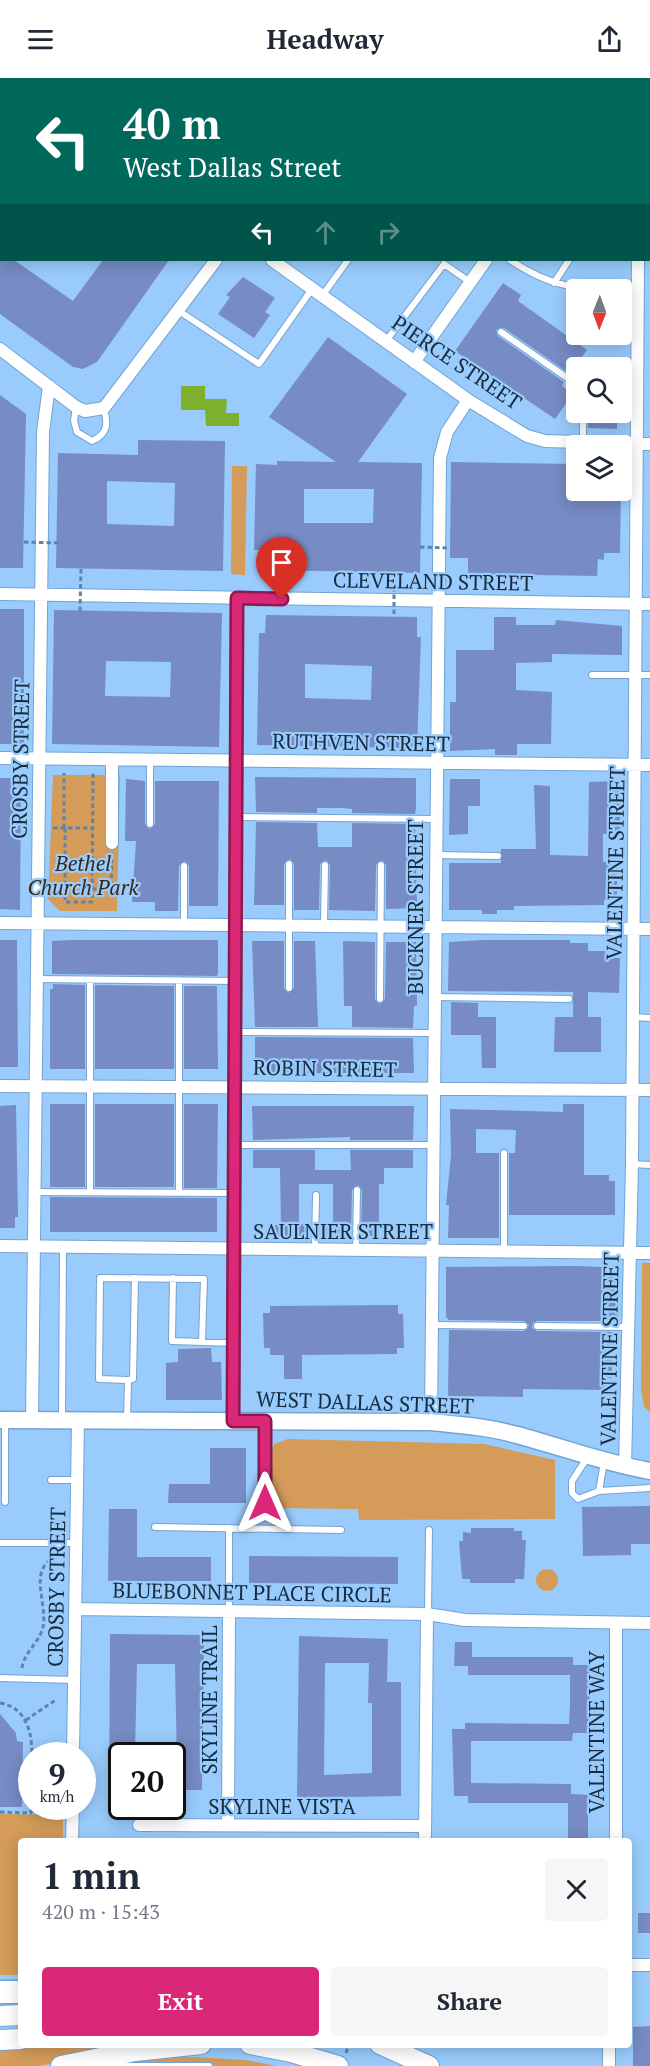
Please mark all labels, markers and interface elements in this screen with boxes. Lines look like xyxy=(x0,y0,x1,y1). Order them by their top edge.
text: Headway xyxy=(267,21,383,57)
icon: menu xyxy=(24,23,57,56)
icon: share xyxy=(593,23,626,56)
text: 40 m xyxy=(123,95,221,151)
icon: left xyxy=(24,102,102,180)
text: West Dallas Street xyxy=(123,149,341,185)
icon: left xyxy=(246,216,279,249)
icon: ahead xyxy=(309,216,342,249)
icon: right xyxy=(372,216,405,249)
north arrow xyxy=(566,279,632,345)
map controls xyxy=(566,279,632,501)
street label: PIERCE STREET xyxy=(387,308,527,416)
button: search xyxy=(566,357,632,423)
button: layers xyxy=(566,435,632,501)
pin xyxy=(256,537,307,599)
icon: arrive xyxy=(265,546,298,579)
street label: CLEVELAND STREET xyxy=(333,565,533,597)
street label: CROSBY STREET xyxy=(5,679,35,839)
street label: RUTHVEN STREET xyxy=(272,726,450,758)
street label: VALENTINE STREET xyxy=(599,766,631,960)
street label: BUCKNER STREET xyxy=(401,819,429,995)
park label: Bethel Church Park xyxy=(27,849,139,901)
street label: ROBIN STREET xyxy=(253,1053,397,1083)
street label: SAULNIER STREET xyxy=(253,1217,433,1245)
street label: VALENTINE STREET xyxy=(593,1252,625,1446)
street label: WEST DALLAS STREET xyxy=(256,1384,474,1420)
position arrow xyxy=(233,1471,297,1535)
street label: CROSBY STREET xyxy=(41,1507,71,1667)
street label: BLUEBONNET PLACE CIRCLE xyxy=(112,1576,392,1608)
street label: SKYLINE TRAIL xyxy=(195,1625,223,1775)
street label: VALENTINE WAY xyxy=(582,1650,610,1813)
speed limit sign: 20 xyxy=(108,1742,186,1820)
text: 9 xyxy=(49,1754,65,1794)
text: km/h xyxy=(40,1786,74,1806)
street label: SKYLINE VISTA xyxy=(208,1792,356,1820)
text: 1 min xyxy=(42,1852,140,1899)
button: close xyxy=(545,1858,608,1921)
text: 420 m · 15:43 xyxy=(42,1898,160,1925)
button: Exit xyxy=(42,1967,319,2036)
button: Share xyxy=(331,1967,608,2036)

